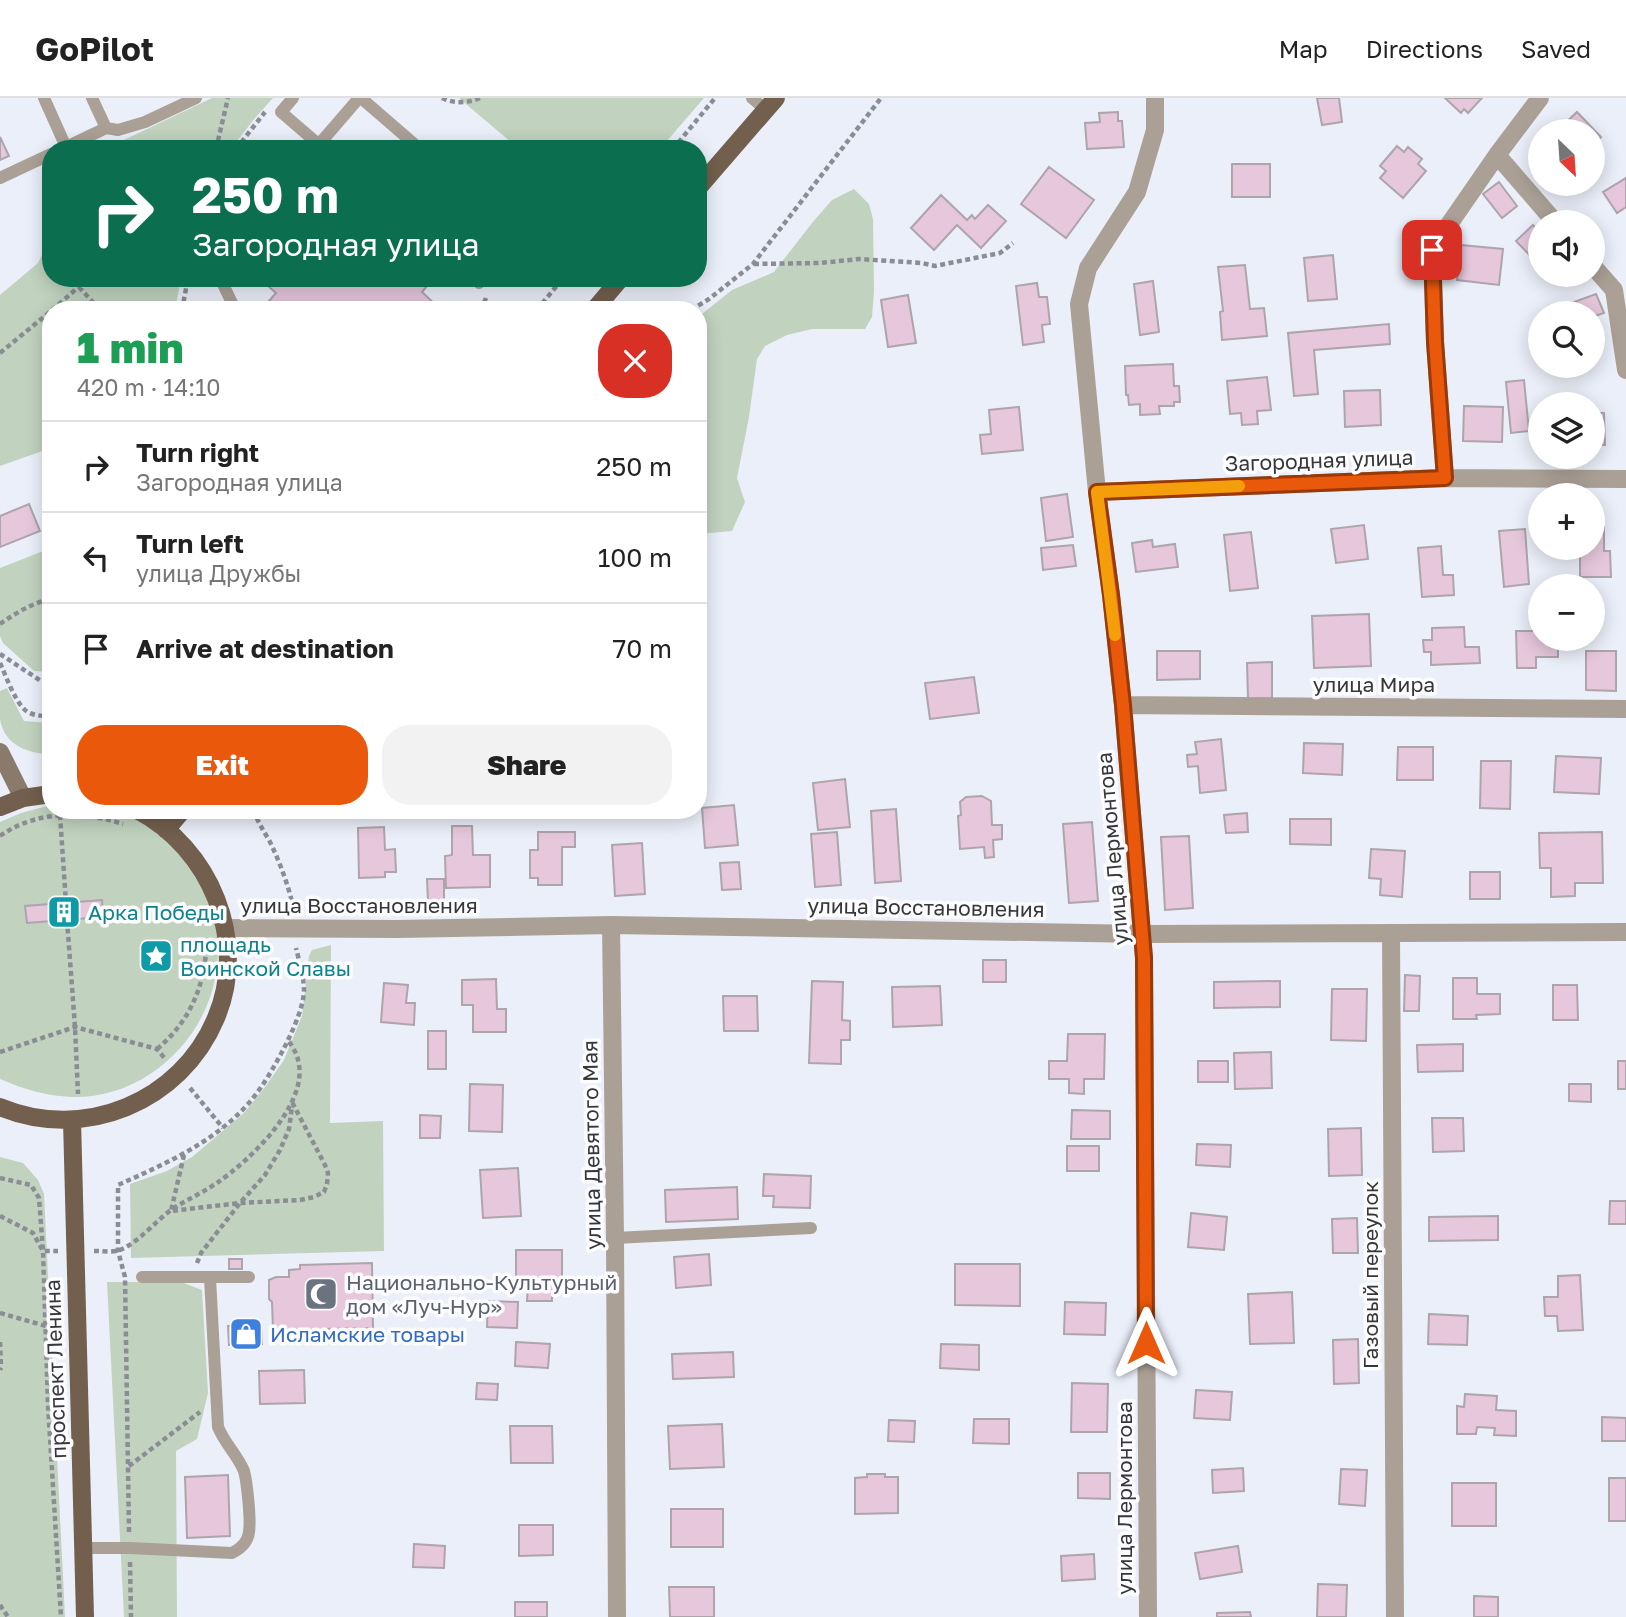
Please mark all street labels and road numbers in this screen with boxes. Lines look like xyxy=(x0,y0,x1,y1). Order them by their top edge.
street label: Загородная улица xyxy=(1224,444,1414,476)
street label: улица Мира xyxy=(1313,671,1435,697)
street label: улица Лермонтова xyxy=(1091,751,1133,947)
street label: улица Восстановления xyxy=(240,892,478,918)
street label: улица Восстановления xyxy=(807,892,1045,922)
street label: улица Девятого Мая xyxy=(576,1040,606,1250)
street label: Газовый переулок xyxy=(1357,1181,1383,1369)
street label: проспект Ленина xyxy=(39,1279,71,1459)
street label: улица Лермонтова xyxy=(1111,1401,1137,1595)

